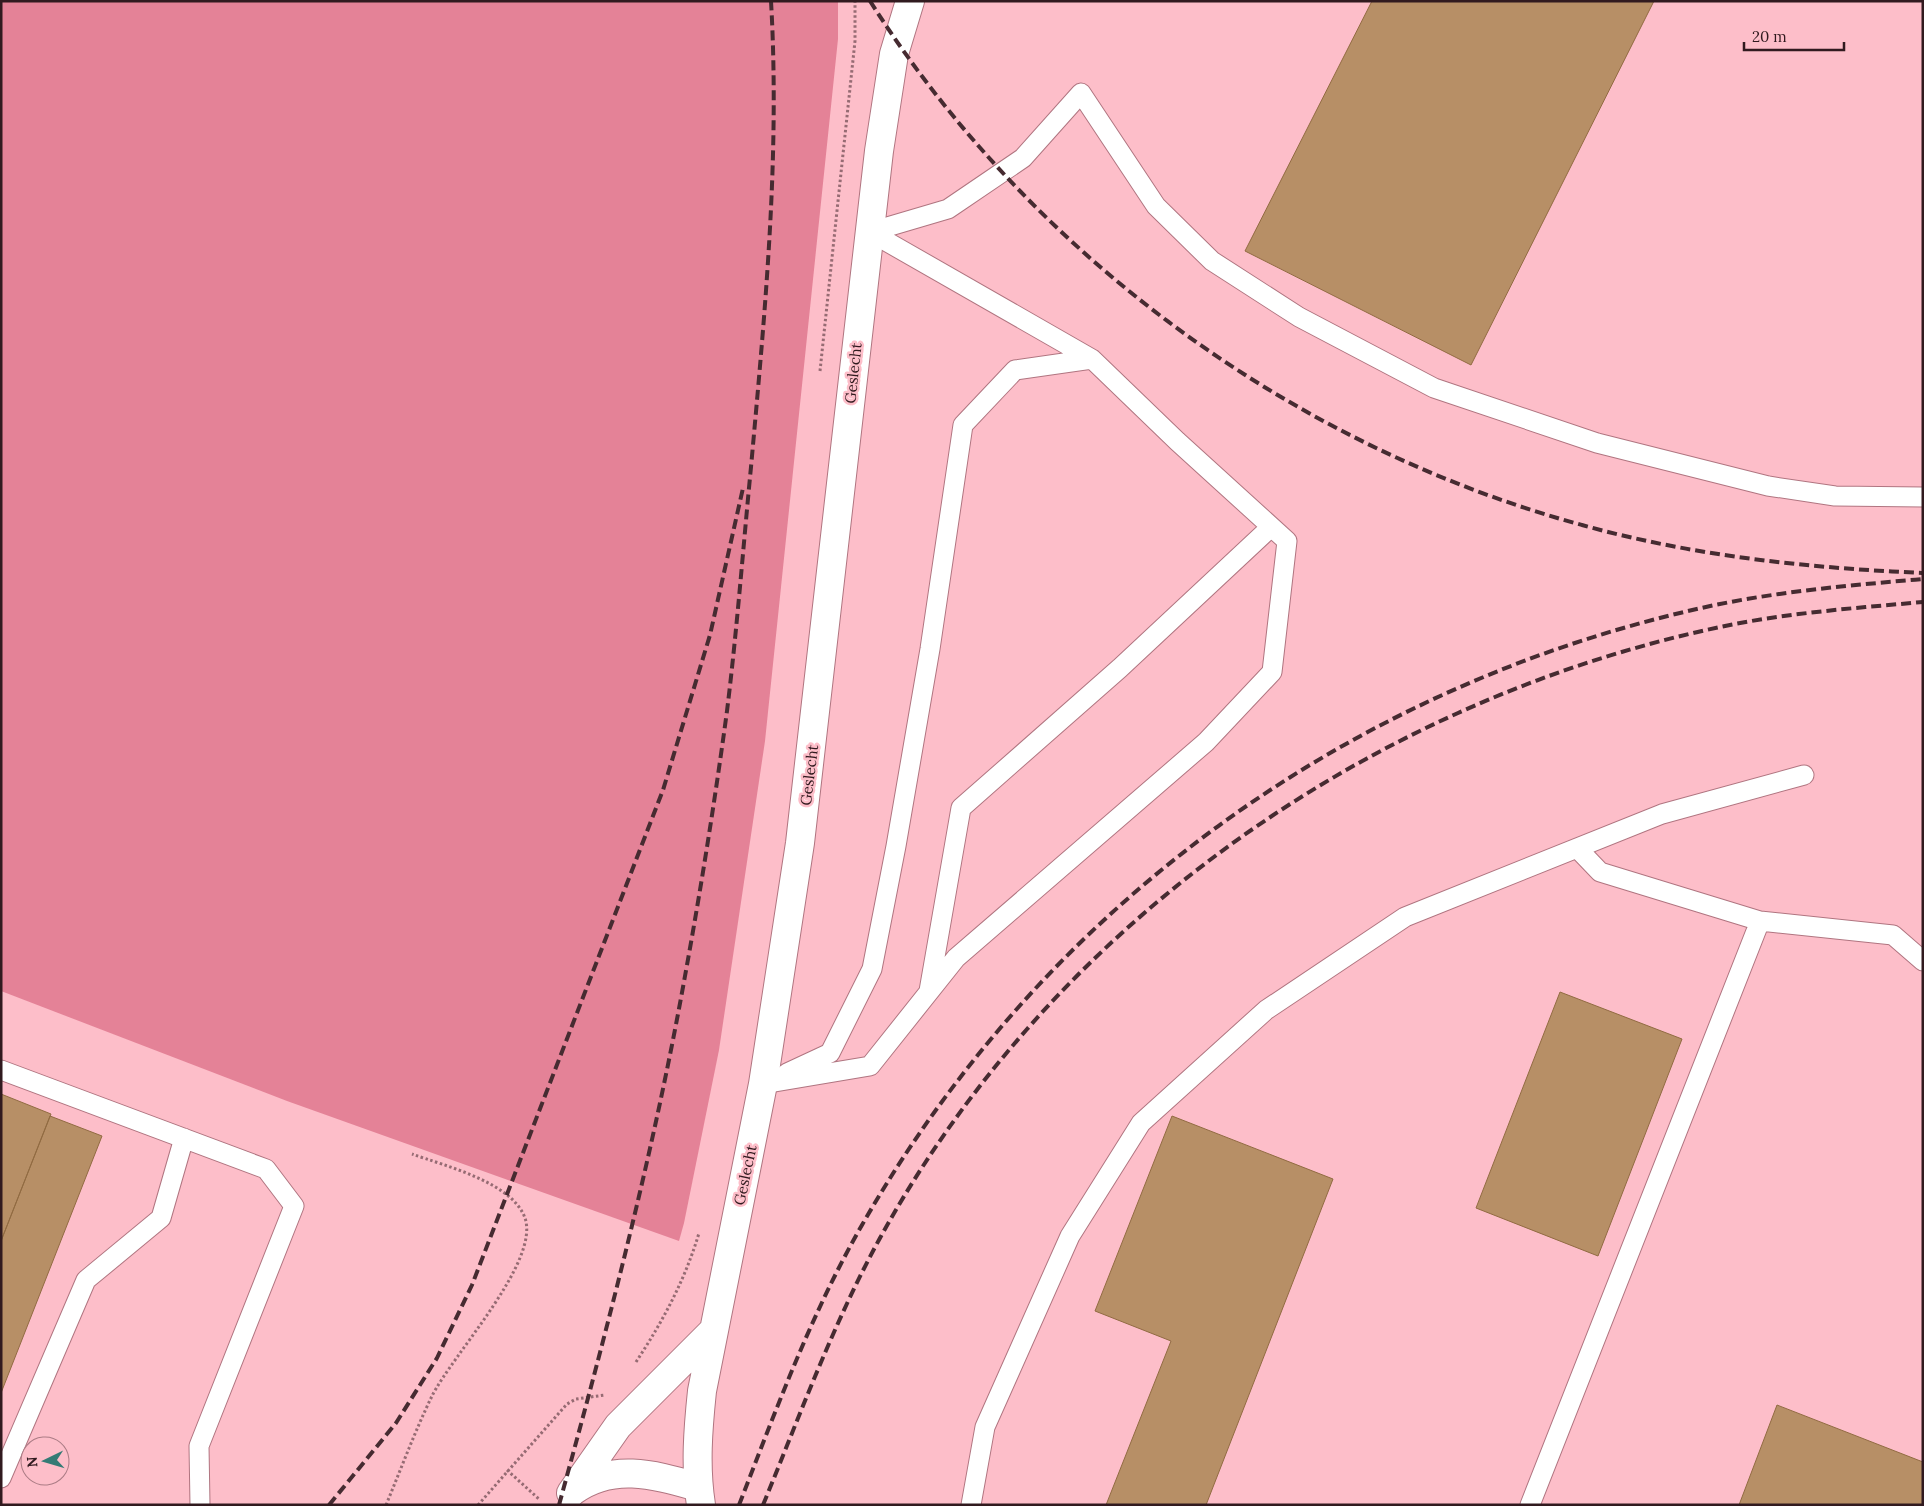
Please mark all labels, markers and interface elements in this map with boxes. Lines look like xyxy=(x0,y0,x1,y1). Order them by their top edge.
scale bar xyxy=(1744,20,1844,52)
text: 20 m xyxy=(1752,27,1787,46)
street label: Geslecht xyxy=(840,341,866,404)
street label: Geslecht xyxy=(796,743,822,807)
street label: Geslecht xyxy=(729,1143,761,1207)
north arrow xyxy=(20,1436,70,1486)
text: N xyxy=(23,1456,41,1468)

